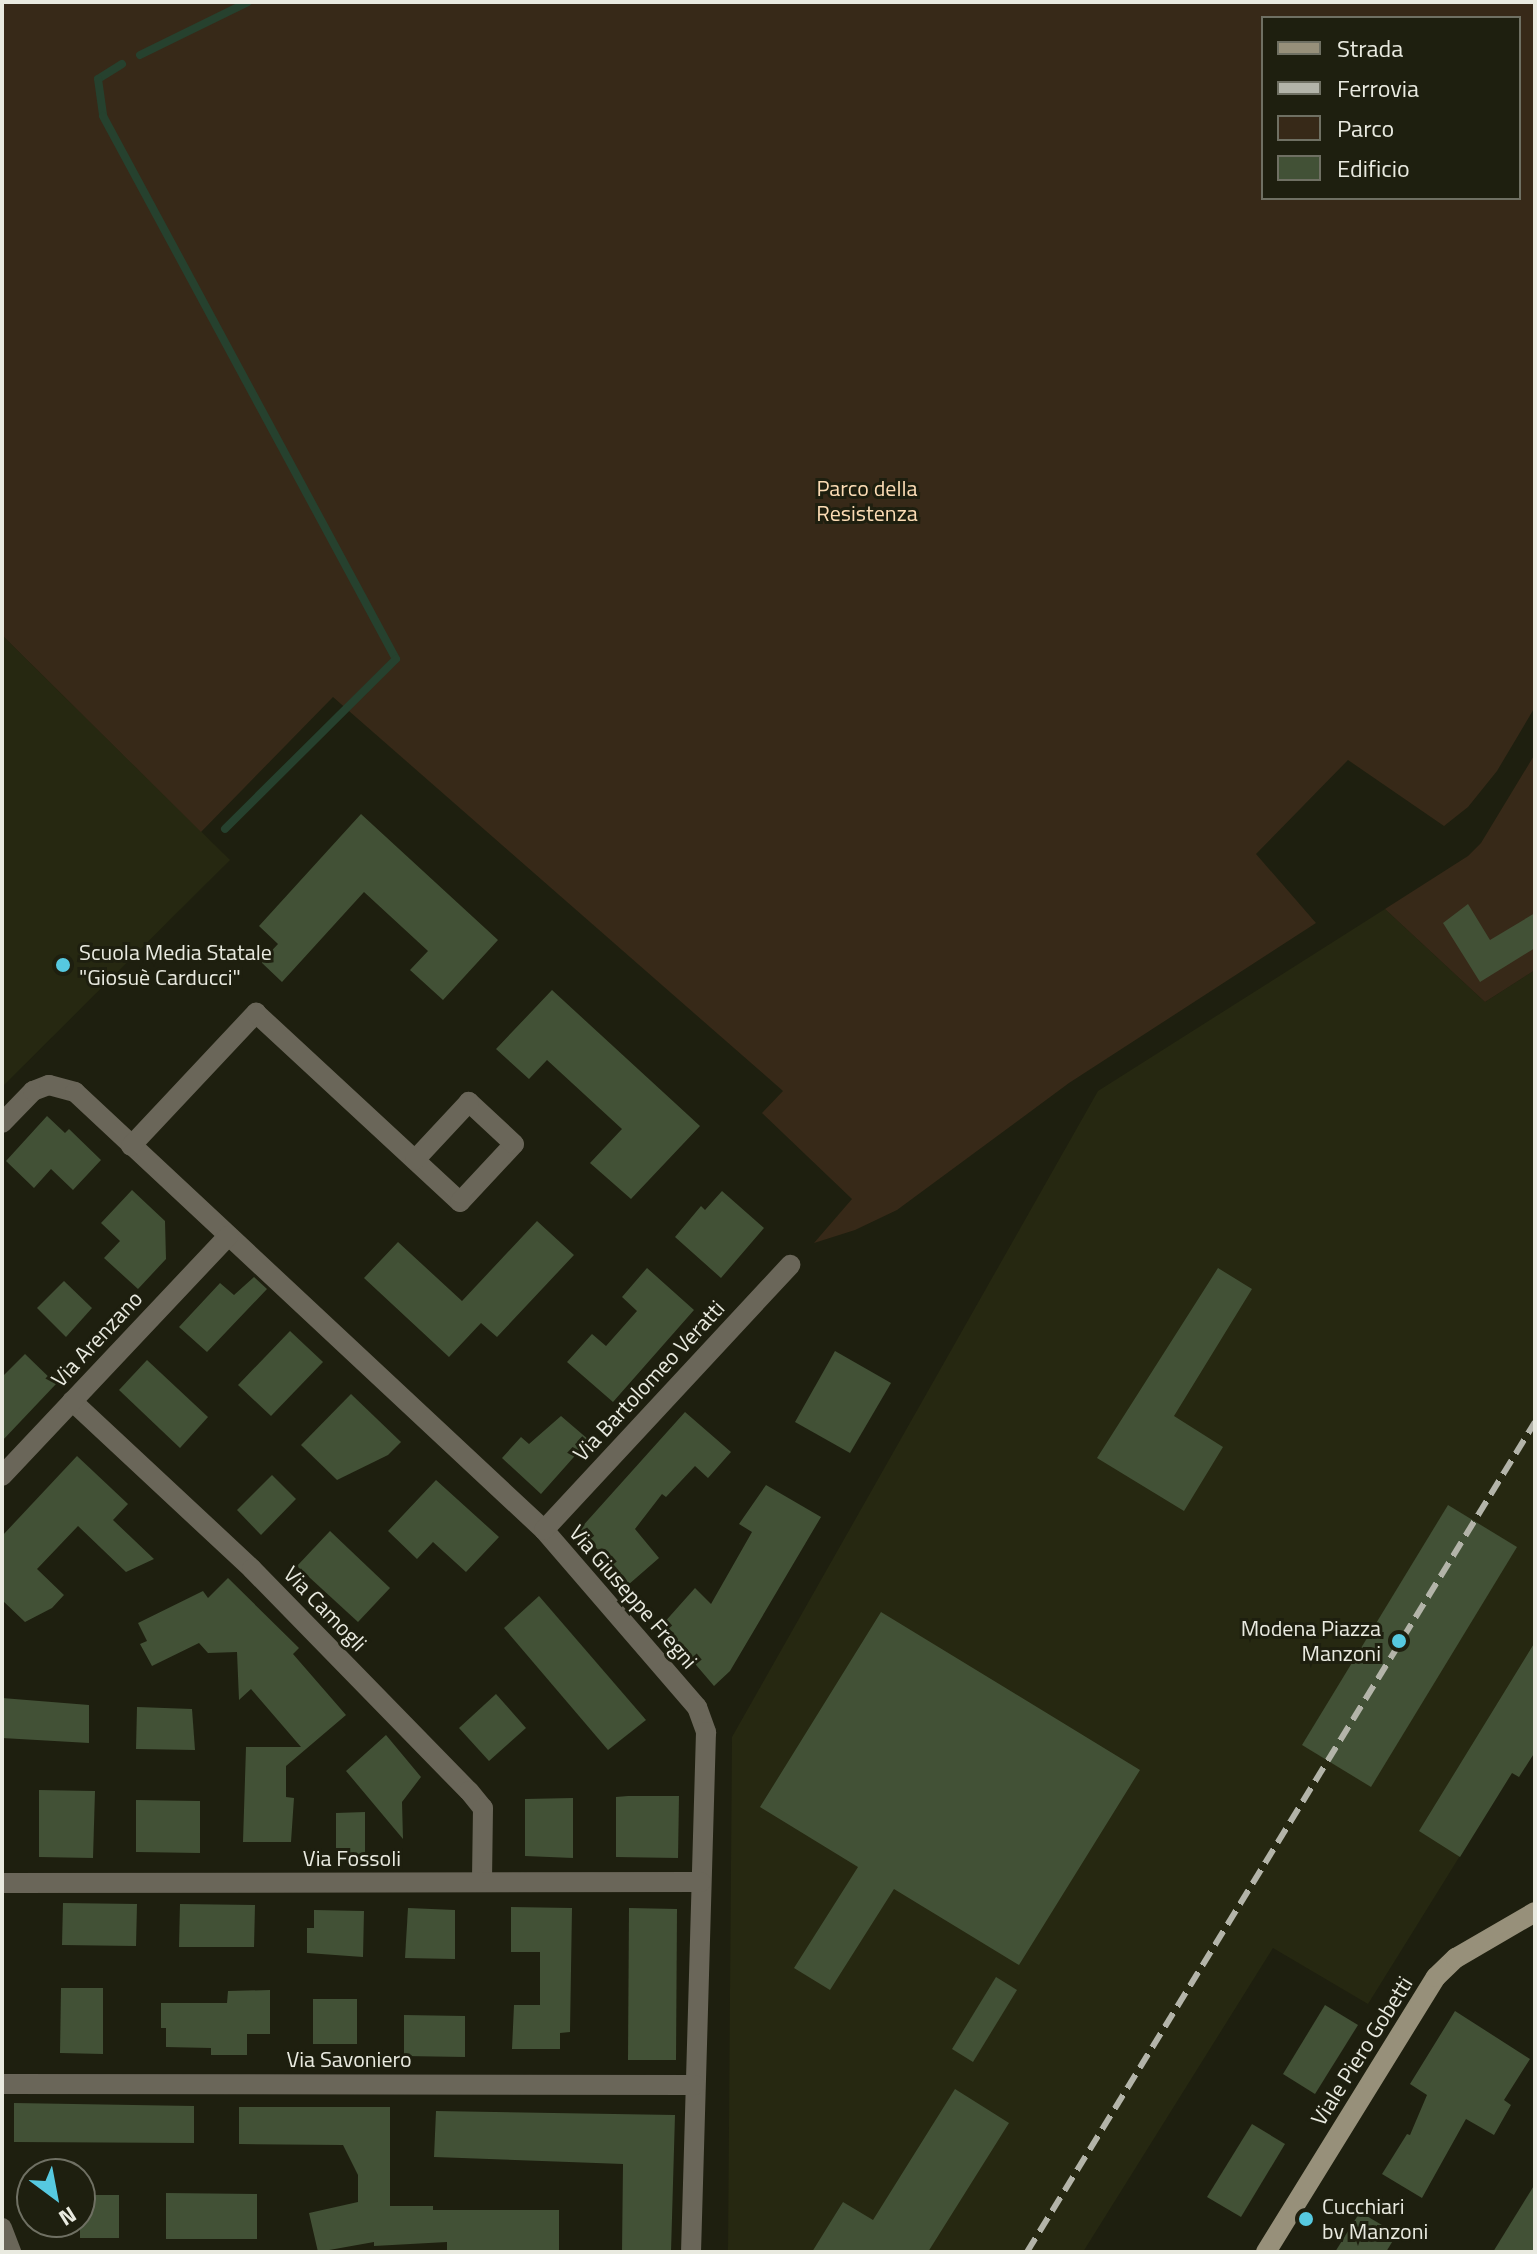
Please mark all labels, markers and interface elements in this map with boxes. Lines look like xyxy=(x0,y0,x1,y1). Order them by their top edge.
legend xyxy=(1261,16,1521,200)
text: Strada xyxy=(1337,30,1403,66)
text: Ferrovia xyxy=(1337,70,1419,106)
text: Parco xyxy=(1337,110,1394,146)
text: Edificio xyxy=(1337,150,1410,186)
park label: Parco della Resistenza xyxy=(816,475,918,526)
place label: Scuola Media Statale "Giosuè Carducci" xyxy=(79,939,272,990)
marker: Scuola Media Statale "Giosuè Carducci" xyxy=(54,956,72,974)
street label: Via Arenzano xyxy=(46,1286,148,1392)
street label: Via Bartolomeo Veratti xyxy=(568,1295,730,1467)
street label: Via Giuseppe Fregni xyxy=(563,1520,703,1674)
street label: Via Camogli xyxy=(278,1561,372,1657)
place label: Modena Piazza Manzoni xyxy=(1241,1615,1381,1666)
marker: Modena Piazza Manzoni xyxy=(1388,1630,1410,1652)
street label: Via Fossoli xyxy=(303,1846,401,1872)
street label: Viale Piero Gobetti xyxy=(1306,1972,1418,2130)
street label: Via Savoniero xyxy=(286,2047,412,2073)
north arrow xyxy=(16,2158,96,2238)
place label: Cucchiari bv Manzoni xyxy=(1322,2193,1428,2244)
text: N xyxy=(52,2198,83,2235)
marker: Cucchiari bv Manzoni xyxy=(1297,2210,1315,2228)

